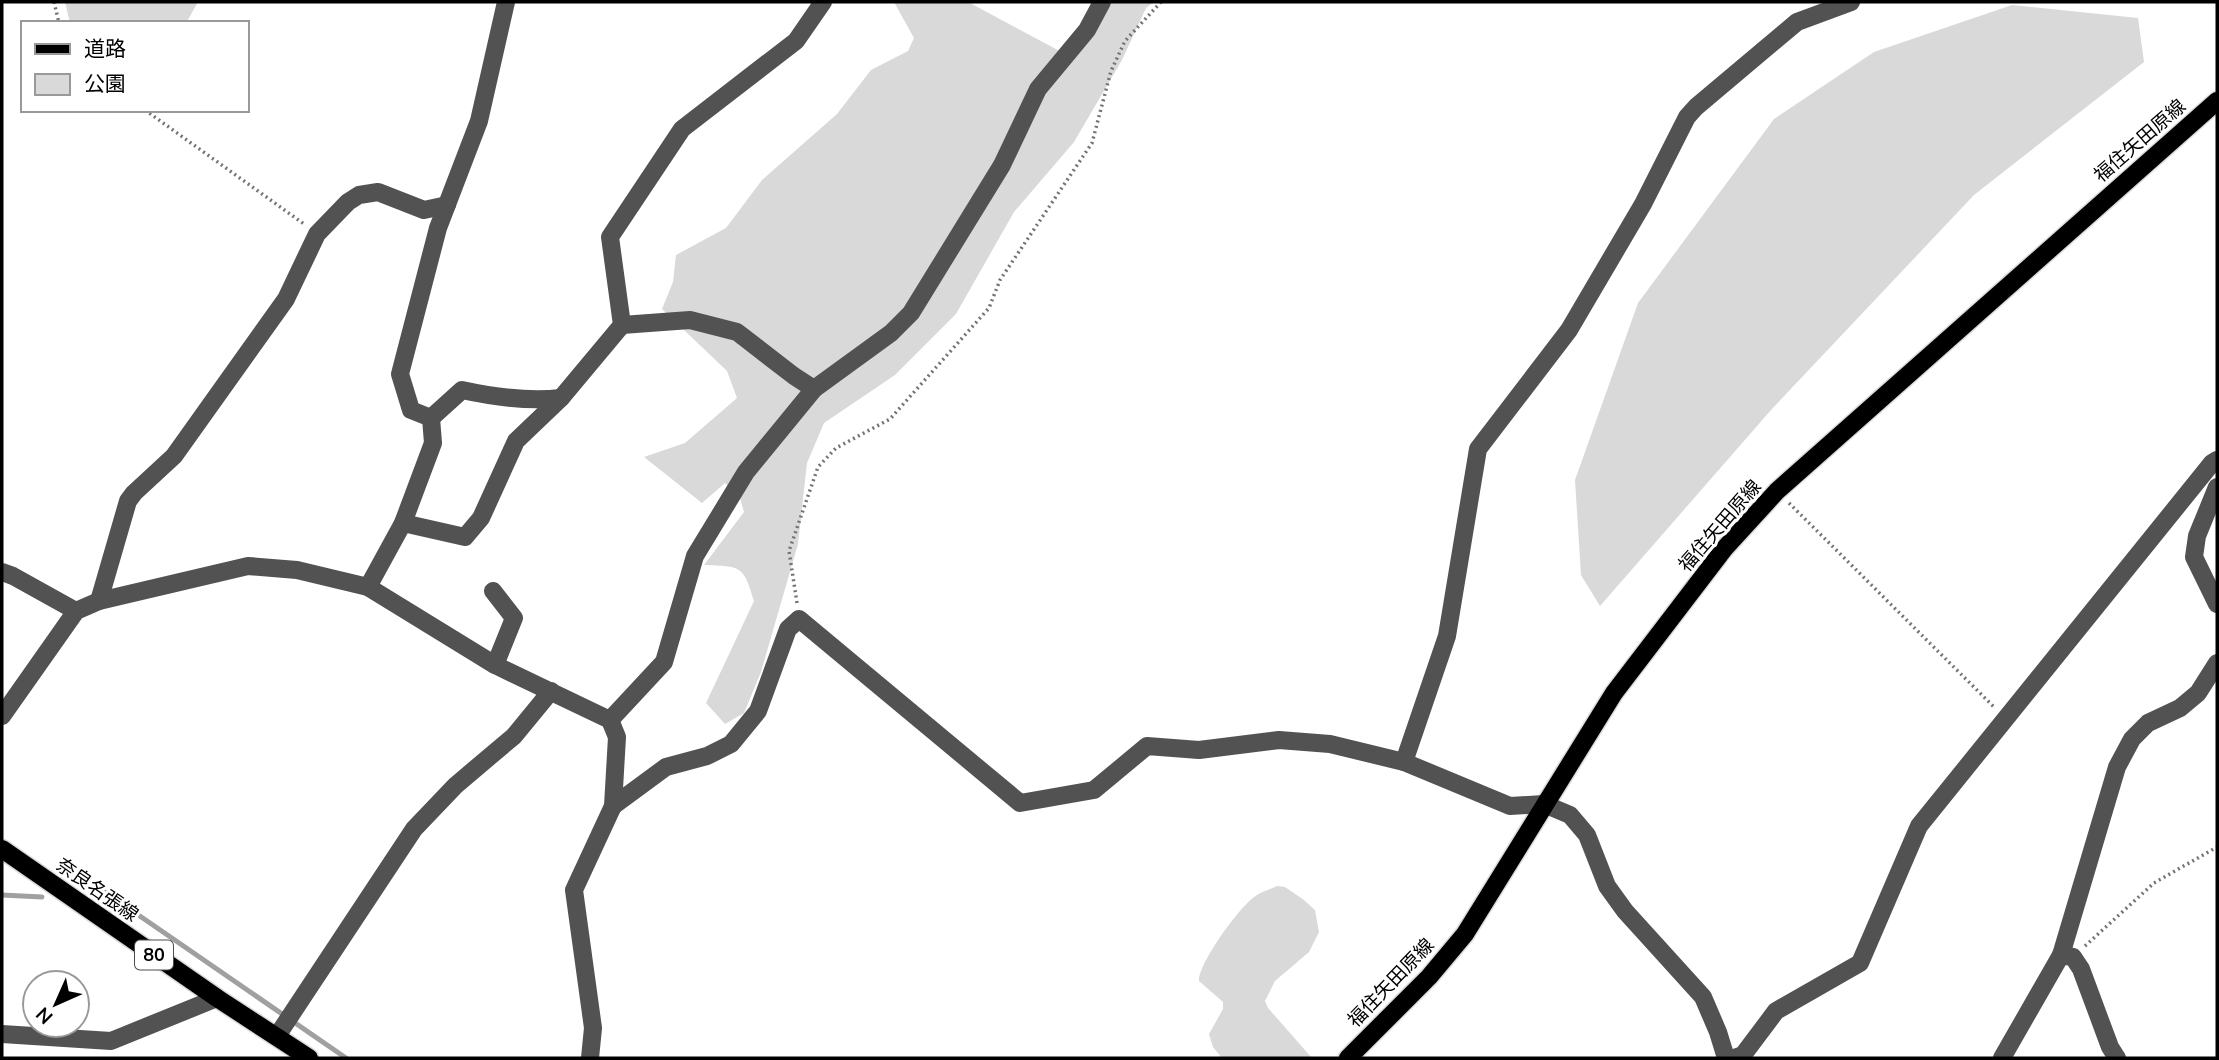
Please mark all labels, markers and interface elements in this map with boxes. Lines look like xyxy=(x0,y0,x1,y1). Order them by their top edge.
legend xyxy=(21,21,248,112)
text: 道路 xyxy=(84,35,126,63)
text: 公園 xyxy=(84,70,126,98)
street label: 福住矢田原線 xyxy=(2088,94,2192,188)
street label: 福住矢田原線 xyxy=(1673,474,1767,578)
street label: 奈良名張線 xyxy=(51,852,143,928)
street label: 福住矢田原線 xyxy=(1342,933,1440,1033)
road number: 80 xyxy=(135,940,173,970)
north arrow xyxy=(21,969,91,1039)
text: N xyxy=(30,1001,59,1030)

